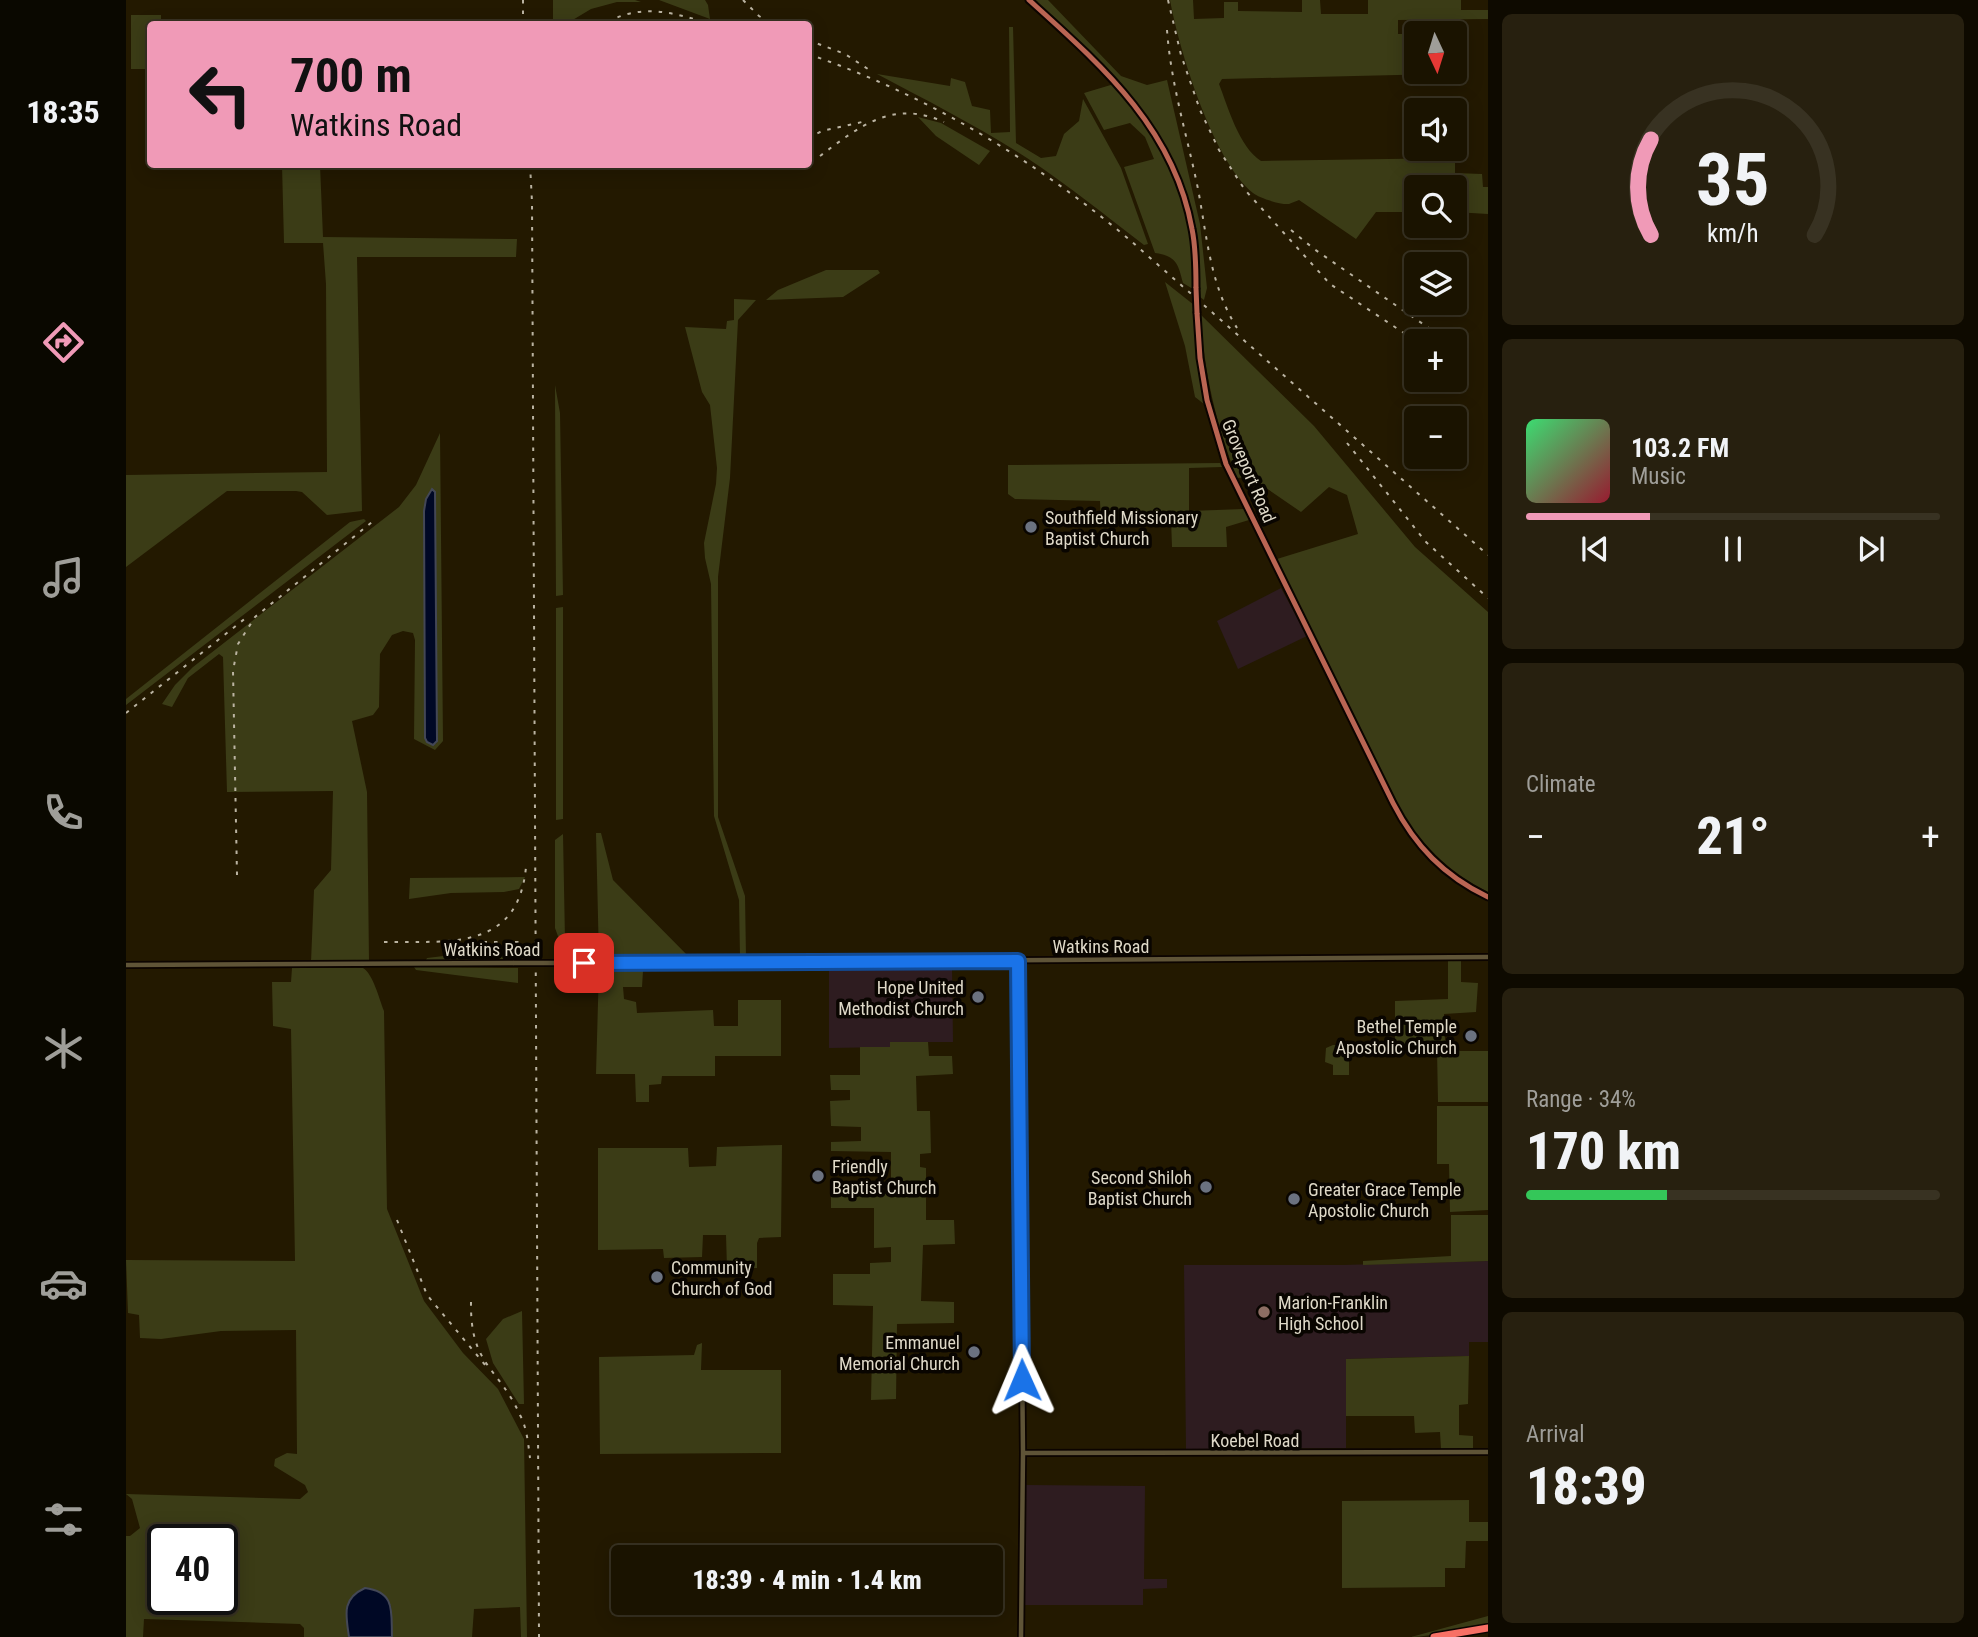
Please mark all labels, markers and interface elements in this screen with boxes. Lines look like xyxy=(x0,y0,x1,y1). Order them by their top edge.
north arrow xyxy=(1404,21,1466,84)
map controls xyxy=(1404,21,1467,469)
text: 700 m xyxy=(290,47,412,104)
icon: left xyxy=(175,49,266,140)
text: 18:35 xyxy=(26,93,100,131)
button: sound xyxy=(1404,98,1467,161)
text: Watkins Road xyxy=(290,106,462,144)
text: 35 xyxy=(1696,138,1770,224)
button: search xyxy=(1404,175,1467,238)
text: km/h xyxy=(1707,219,1759,248)
button: layers xyxy=(1404,252,1467,315)
icon: directions xyxy=(39,318,88,367)
button: + xyxy=(1404,329,1467,392)
button: − xyxy=(1404,406,1467,469)
street label: Groveport Road xyxy=(1218,416,1280,526)
text: 103.2 FM xyxy=(1631,433,1729,463)
text: Music xyxy=(1631,463,1686,490)
place label: Southfield Missionary Baptist Church xyxy=(1045,507,1199,549)
marker: Southfield Missionary Baptist Church xyxy=(1023,519,1039,535)
icon: previous xyxy=(1576,530,1614,568)
icon: pause xyxy=(1714,530,1752,568)
icon: next xyxy=(1852,530,1890,568)
icon: music xyxy=(39,553,88,602)
text: Climate xyxy=(1526,771,1596,798)
icon: phone xyxy=(39,788,88,837)
text: 21° xyxy=(1696,806,1770,867)
text: − xyxy=(1526,815,1545,859)
text: + xyxy=(1921,815,1940,859)
pin xyxy=(554,933,614,993)
street label: Watkins Road xyxy=(1053,936,1149,957)
street label: Watkins Road xyxy=(444,939,540,960)
icon: arrive xyxy=(565,944,603,982)
place label: Hope United Methodist Church xyxy=(838,977,964,1019)
marker: Hope United Methodist Church xyxy=(970,989,986,1005)
place label: Bethel Temple Apostolic Church xyxy=(1336,1016,1457,1058)
icon: climate xyxy=(39,1024,88,1073)
marker: Bethel Temple Apostolic Church xyxy=(1463,1028,1479,1044)
text: Range · 34% xyxy=(1526,1086,1636,1113)
text: 170 km xyxy=(1526,1121,1681,1182)
place label: Friendly Baptist Church xyxy=(832,1156,936,1198)
place label: Second Shiloh Baptist Church xyxy=(1088,1167,1192,1209)
marker: Friendly Baptist Church xyxy=(810,1168,826,1184)
marker: Second Shiloh Baptist Church xyxy=(1198,1179,1214,1195)
place label: Greater Grace Temple Apostolic Church xyxy=(1308,1179,1461,1221)
marker: Greater Grace Temple Apostolic Church xyxy=(1286,1191,1302,1207)
place label: Community Church of God xyxy=(671,1257,773,1299)
icon: car xyxy=(39,1259,88,1308)
marker: Community Church of God xyxy=(649,1269,665,1285)
place label: Marion-Franklin High School xyxy=(1278,1292,1388,1334)
marker: Marion-Franklin High School xyxy=(1256,1304,1272,1320)
place label: Emmanuel Memorial Church xyxy=(839,1332,960,1374)
position arrow xyxy=(985,1343,1059,1417)
marker: Emmanuel Memorial Church xyxy=(966,1344,982,1360)
text: Arrival xyxy=(1526,1421,1585,1448)
street label: Koebel Road xyxy=(1211,1430,1299,1451)
text: 18:39 xyxy=(1526,1456,1646,1517)
icon: filters xyxy=(39,1495,88,1544)
speed limit sign: 40 xyxy=(147,1524,238,1615)
text: 18:39 · 4 min · 1.4 km xyxy=(692,1565,922,1595)

